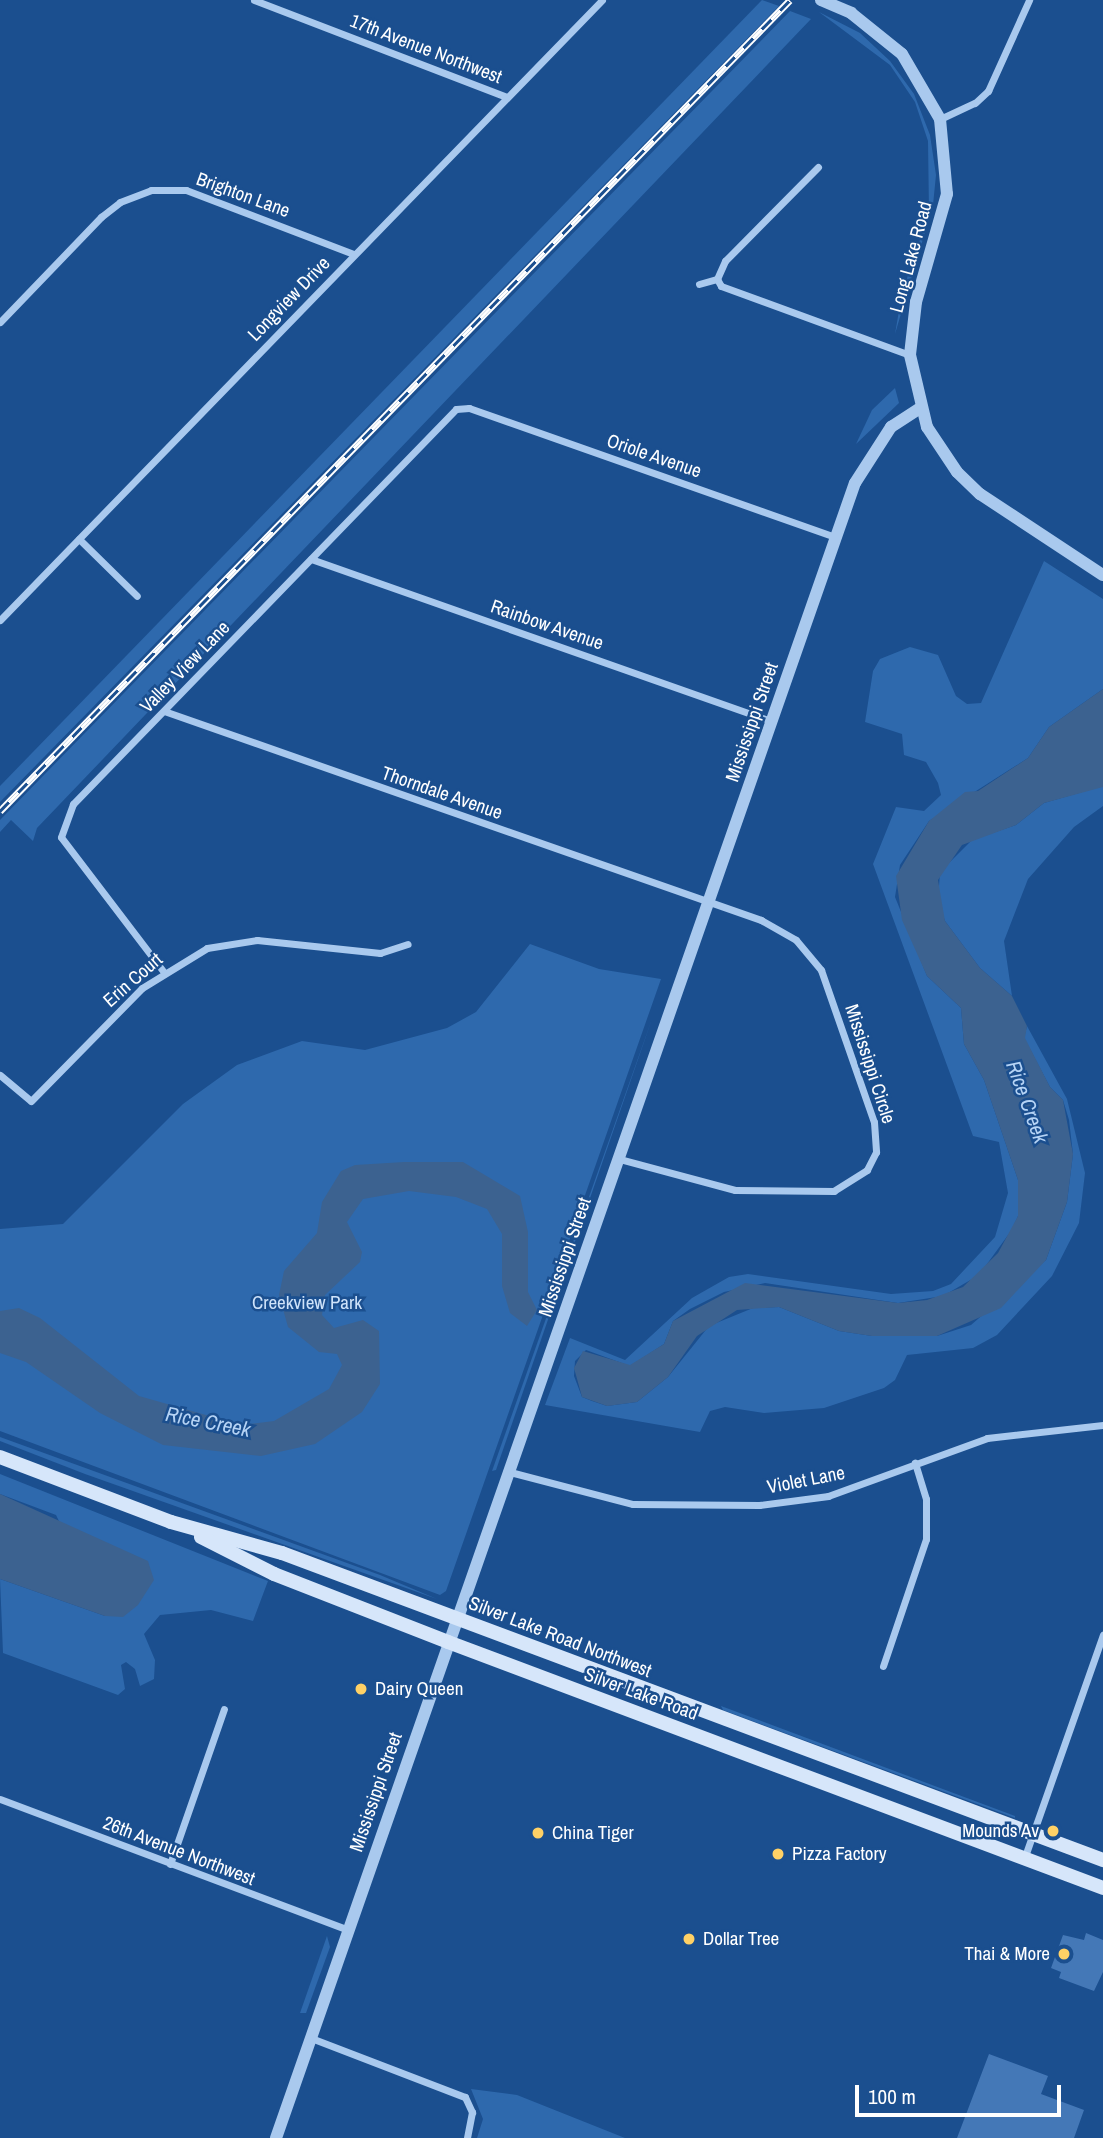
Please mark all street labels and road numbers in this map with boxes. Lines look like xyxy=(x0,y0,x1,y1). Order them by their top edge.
street label: 17th Avenue Northwest xyxy=(346,9,506,89)
street label: Brighton Lane xyxy=(193,168,293,222)
street label: Long Lake Road xyxy=(885,199,937,315)
street label: Longview Drive xyxy=(243,252,335,346)
street label: Oriole Avenue xyxy=(603,429,705,483)
street label: Rainbow Avenue xyxy=(487,595,607,655)
street label: Valley View Lane xyxy=(135,616,235,718)
street label: Mississippi Street xyxy=(721,659,783,785)
street label: Thorndale Avenue xyxy=(378,762,506,824)
street label: Erin Court xyxy=(99,948,167,1012)
street label: Mississippi Circle xyxy=(840,1002,900,1126)
street label: Mississippi Street xyxy=(534,1194,596,1320)
street label: Violet Lane xyxy=(765,1461,847,1499)
street label: Silver Lake Road Northwest xyxy=(465,1592,655,1682)
street label: Silver Lake Road xyxy=(581,1663,701,1725)
street label: Mississippi Street xyxy=(345,1729,407,1855)
street label: 26th Avenue Northwest xyxy=(99,1811,259,1891)

